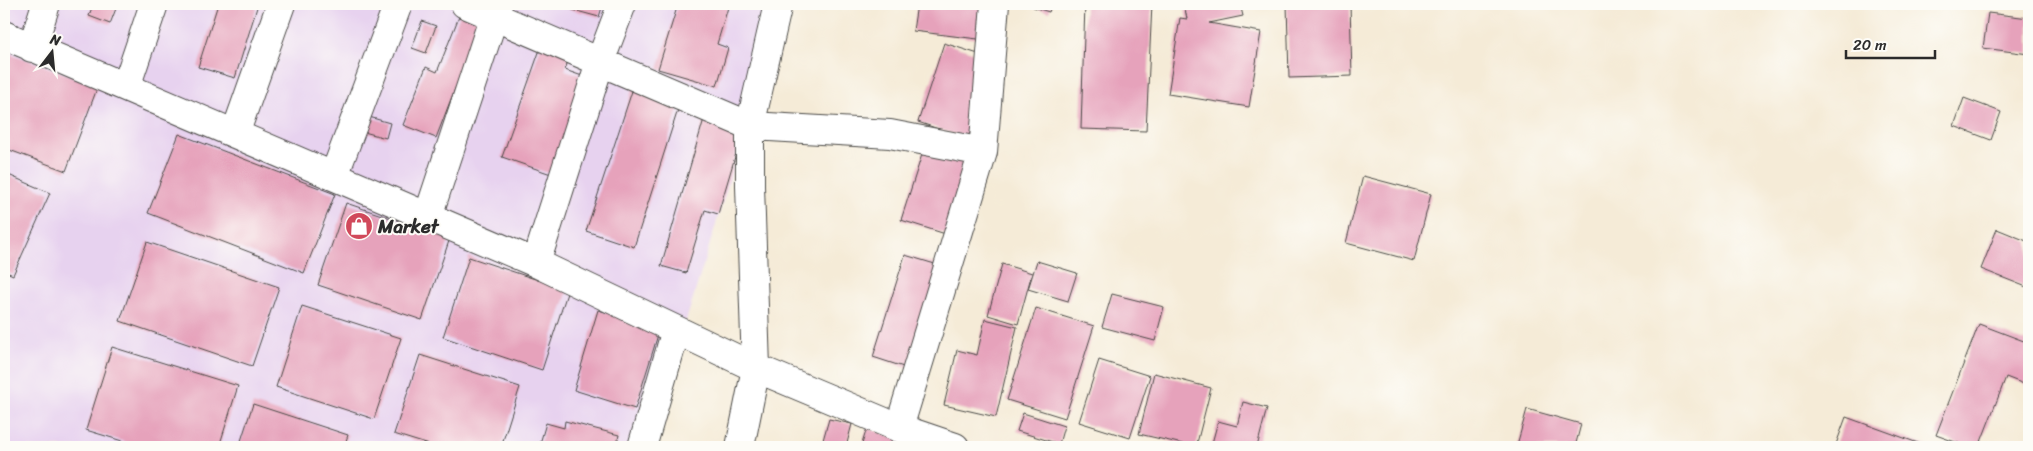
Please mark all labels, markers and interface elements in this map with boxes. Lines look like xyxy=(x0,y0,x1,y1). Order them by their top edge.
text: N xyxy=(46,26,64,53)
north arrow xyxy=(28,28,78,78)
scale bar xyxy=(1846,28,1934,60)
text: 20 m xyxy=(1853,32,1887,58)
place label: Market xyxy=(377,210,440,243)
shop icon: Market xyxy=(344,211,374,241)

